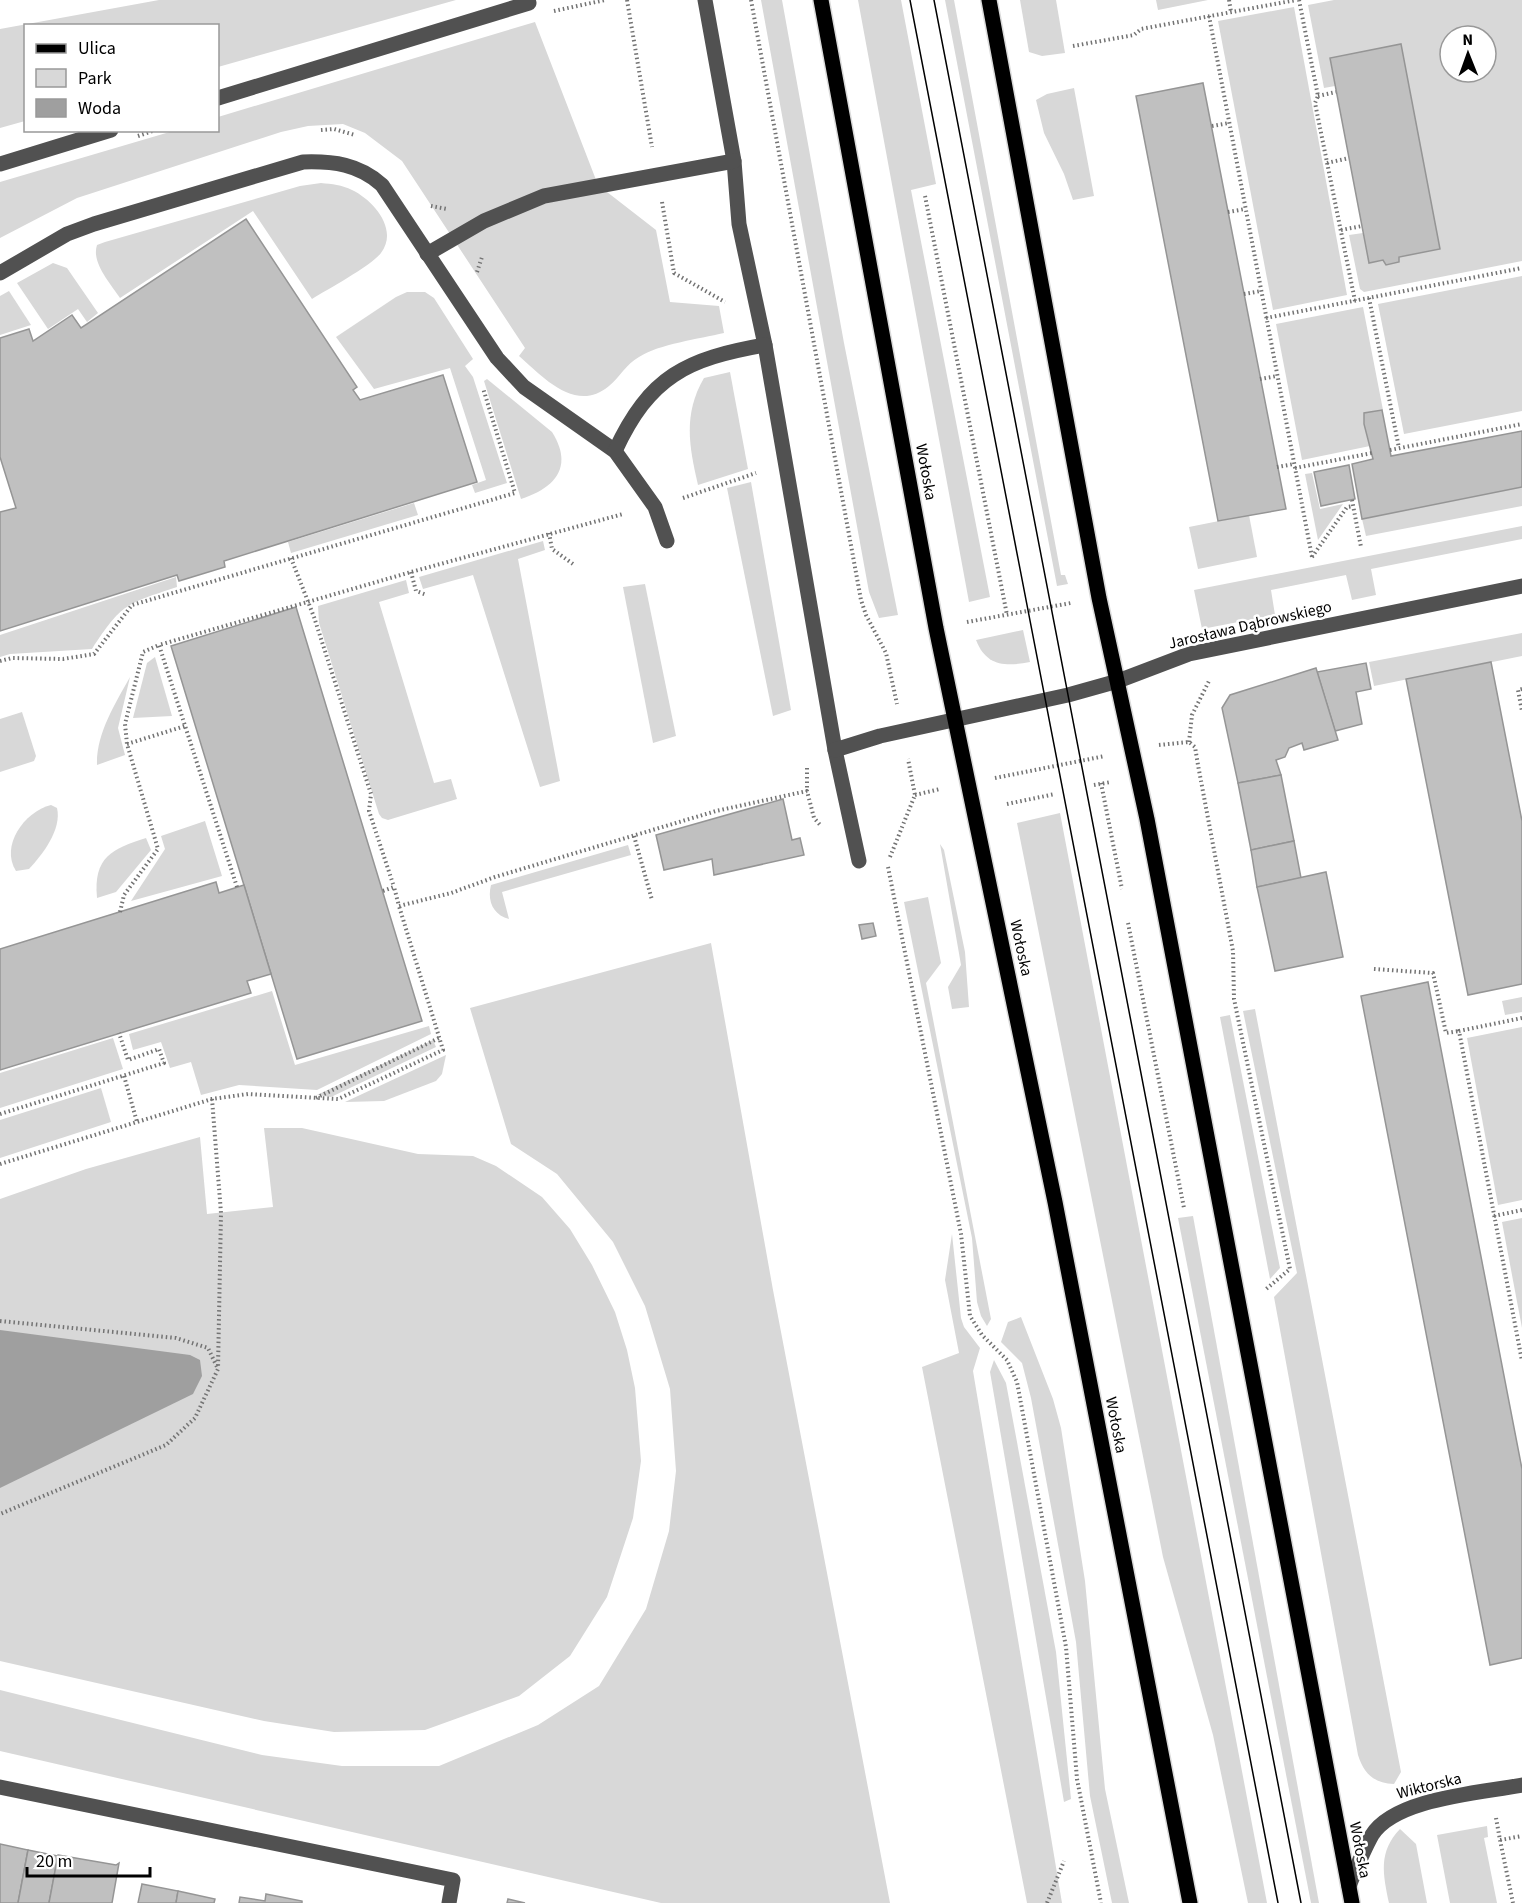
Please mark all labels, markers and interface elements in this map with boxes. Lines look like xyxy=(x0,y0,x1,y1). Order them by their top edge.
legend xyxy=(24,24,219,132)
north arrow xyxy=(1438,24,1498,84)
text: N xyxy=(1462,29,1473,51)
text: Ulica xyxy=(78,36,116,61)
text: Park xyxy=(78,66,112,91)
text: Woda xyxy=(78,96,121,121)
street label: Wołoska xyxy=(910,442,942,502)
street label: Jarosława Dąbrowskiego xyxy=(1166,595,1334,655)
street label: Wołoska xyxy=(1004,918,1038,978)
street label: Wołoska xyxy=(1100,1395,1132,1455)
street label: Wiktorska xyxy=(1394,1767,1464,1805)
street label: Wołoska xyxy=(1344,1820,1376,1880)
scale bar xyxy=(27,1840,150,1878)
text: 20 m xyxy=(36,1849,72,1874)

